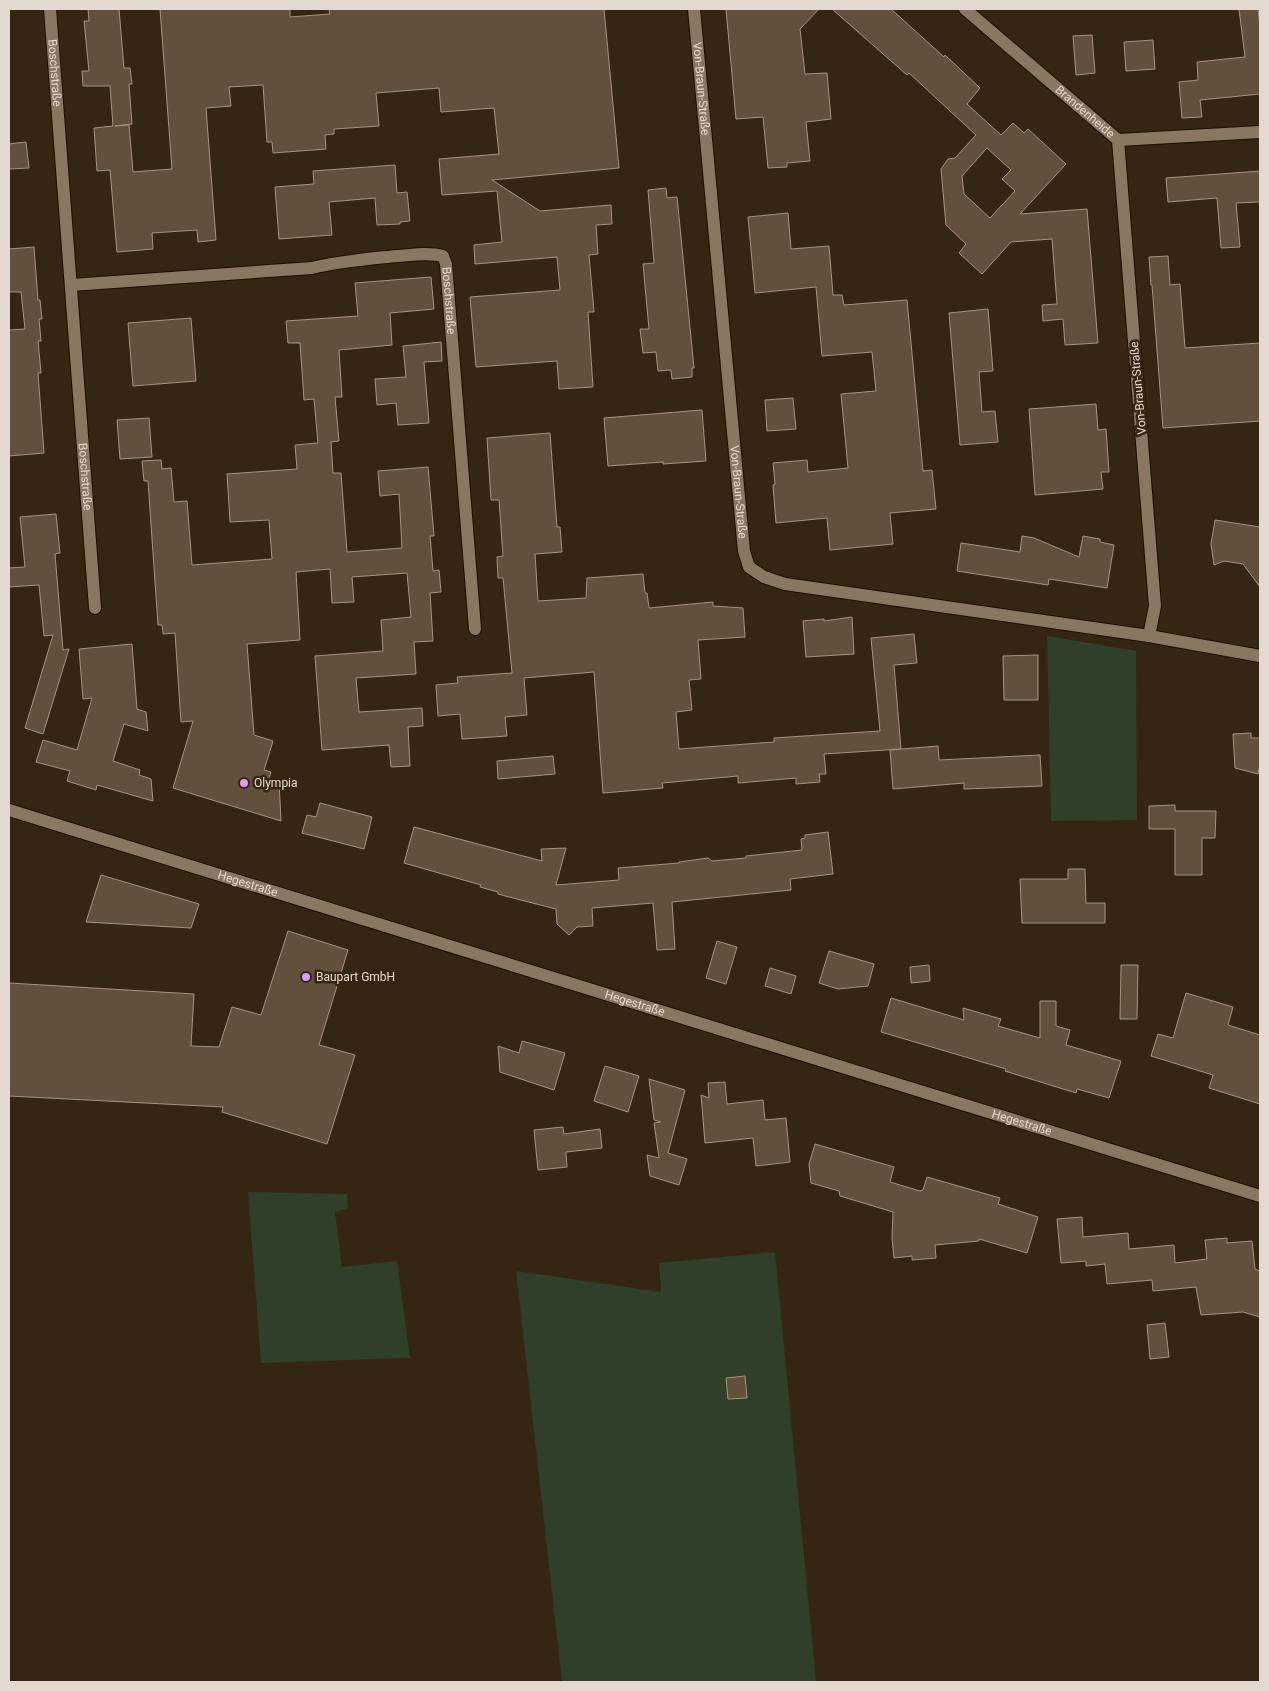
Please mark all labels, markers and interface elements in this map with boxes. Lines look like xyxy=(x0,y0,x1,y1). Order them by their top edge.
street label: Boschstraße xyxy=(45,39,64,107)
street label: Von-Braun-Straße xyxy=(690,41,713,136)
street label: Brandenheide xyxy=(1053,83,1117,141)
street label: Boschstraße xyxy=(439,266,459,335)
street label: Von-Braun-Straße xyxy=(1127,341,1149,435)
street label: Boschstraße xyxy=(76,443,95,511)
street label: Von-Braun-Straße xyxy=(727,445,750,539)
place label: Olympia xyxy=(254,776,298,790)
marker: Olympia xyxy=(238,777,250,789)
street label: Hegestraße xyxy=(216,868,280,900)
place label: Baupart GmbH xyxy=(316,970,395,984)
marker: Baupart GmbH xyxy=(300,971,312,983)
street label: Hegestraße xyxy=(603,987,667,1019)
street label: Hegestraße xyxy=(990,1107,1054,1138)

